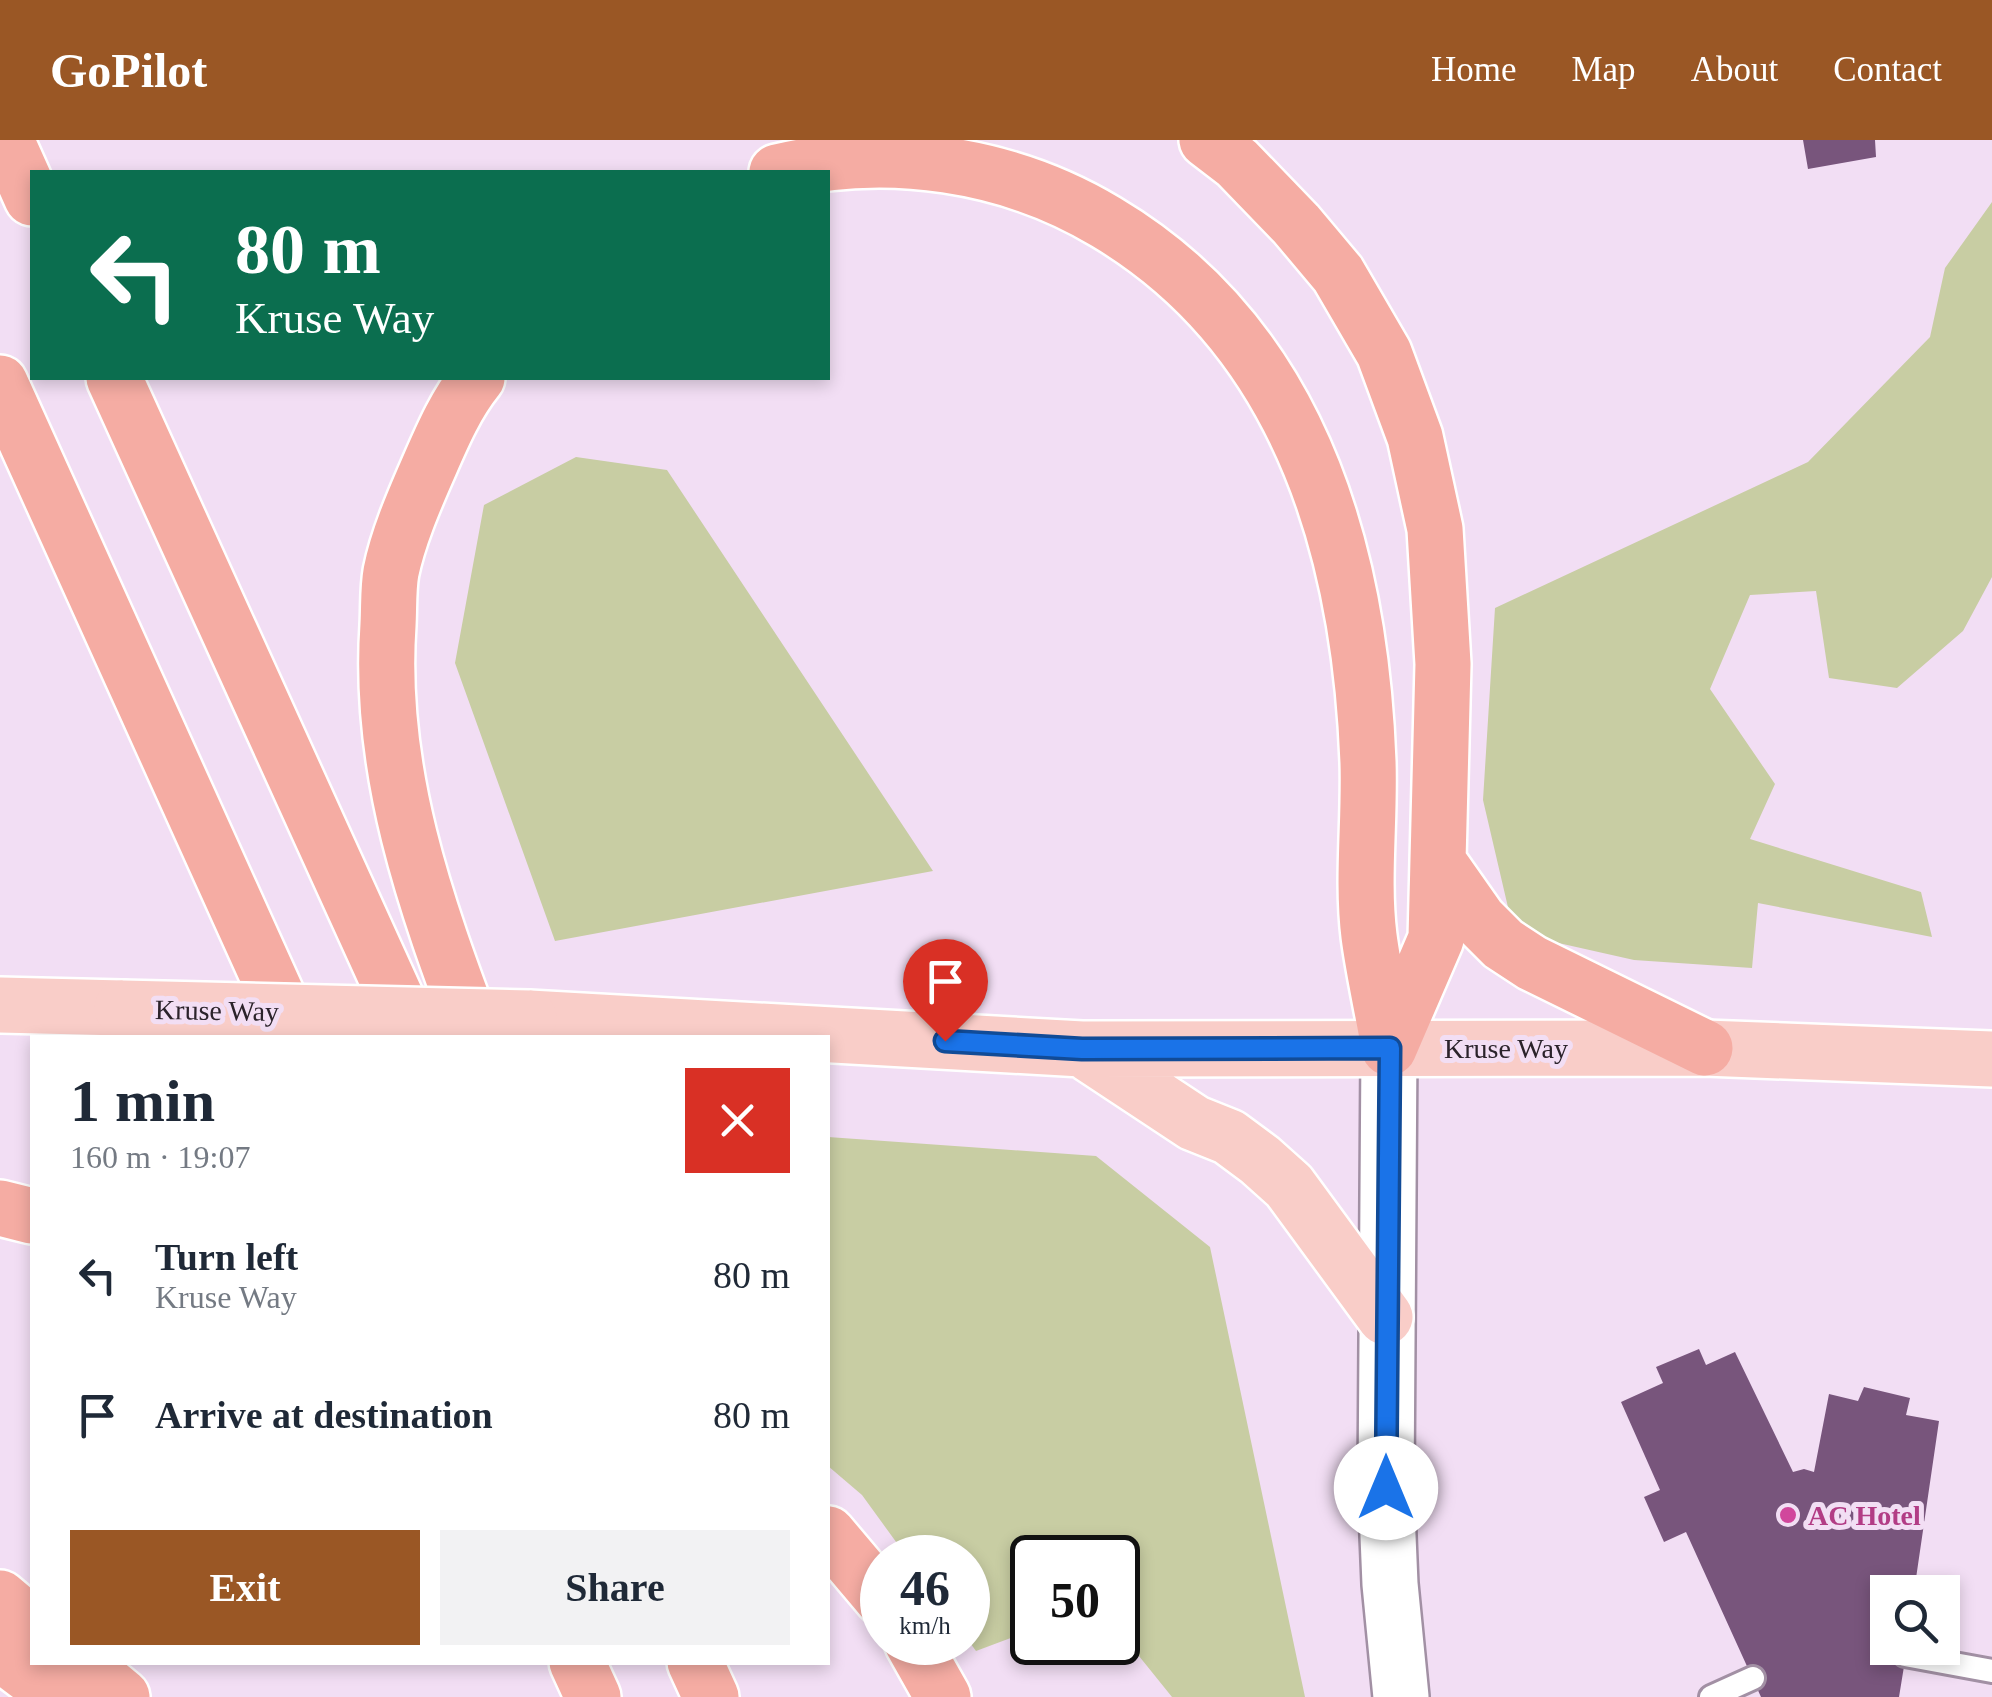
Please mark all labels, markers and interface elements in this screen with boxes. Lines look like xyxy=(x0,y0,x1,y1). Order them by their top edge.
text: GoPilot xyxy=(50,44,207,97)
text: Home xyxy=(1431,50,1516,89)
text: Map xyxy=(1571,50,1636,89)
text: About xyxy=(1691,50,1778,89)
text: Contact xyxy=(1833,50,1942,89)
icon: left xyxy=(70,210,200,340)
text: 80 m xyxy=(235,211,381,288)
text: Kruse Way xyxy=(235,293,434,343)
pin xyxy=(903,939,988,1042)
icon: arrive xyxy=(918,954,973,1009)
street label: Kruse Way xyxy=(155,994,279,1027)
street label: Kruse Way xyxy=(1444,1033,1568,1064)
text: 1 min xyxy=(70,1068,215,1134)
button: close xyxy=(685,1068,790,1173)
text: 160 m · 19:07 xyxy=(70,1139,250,1175)
text: Turn left xyxy=(155,1236,298,1278)
icon: left xyxy=(70,1248,125,1303)
text: 80 m xyxy=(713,1254,790,1296)
text: Kruse Way xyxy=(155,1279,297,1315)
icon: arrive xyxy=(70,1388,125,1443)
text: Arrive at destination xyxy=(155,1394,493,1436)
text: 80 m xyxy=(713,1394,790,1436)
position arrow xyxy=(1334,1436,1438,1540)
place label: AC Hotel xyxy=(1808,1500,1921,1531)
marker: AC Hotel xyxy=(1777,1504,1799,1526)
button: Exit xyxy=(70,1530,420,1645)
button: Share xyxy=(440,1530,790,1645)
speed limit sign: 50 xyxy=(1010,1535,1140,1665)
text: 46 xyxy=(900,1560,950,1616)
map controls xyxy=(1870,1575,1960,1665)
button: search xyxy=(1870,1575,1960,1665)
text: km/h xyxy=(899,1612,951,1639)

